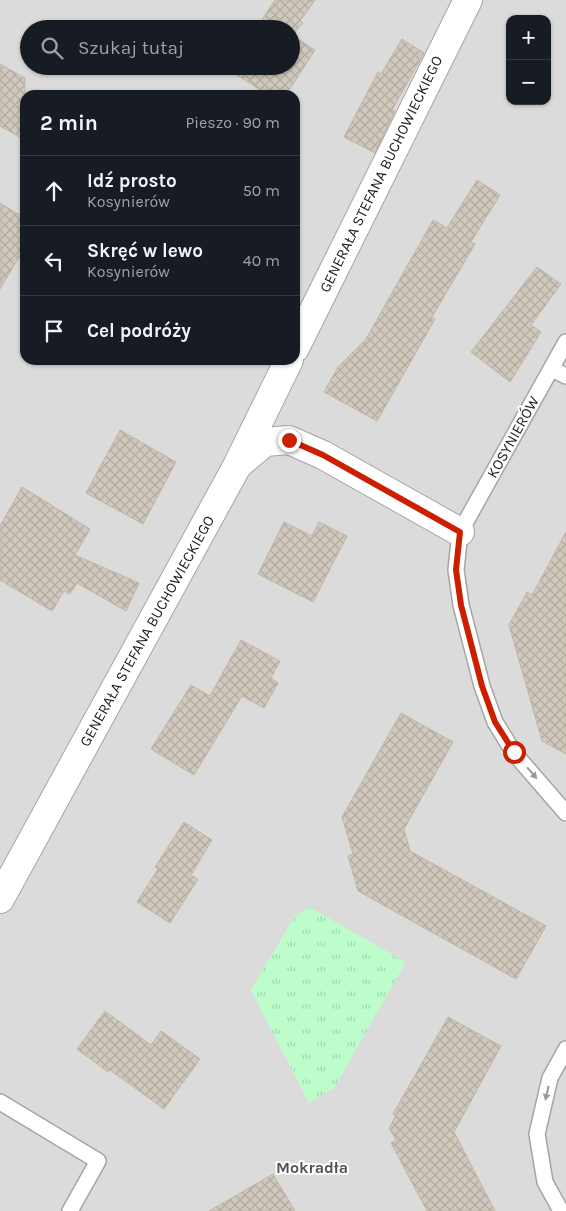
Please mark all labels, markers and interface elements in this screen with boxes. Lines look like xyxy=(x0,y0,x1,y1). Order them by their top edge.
map controls xyxy=(506,15,551,105)
button: + xyxy=(506,15,551,60)
search box xyxy=(20,20,300,75)
icon: search xyxy=(38,34,66,62)
text: Szukaj tutaj xyxy=(78,37,184,59)
street label: GENERAŁA STEFANA BUCHOWIECKIEGO xyxy=(316,53,446,295)
button: − xyxy=(506,60,551,105)
text: 2 min xyxy=(40,111,98,135)
text: Pieszo · 90 m xyxy=(185,113,280,132)
text: Idź prosto xyxy=(87,170,177,192)
icon: ahead xyxy=(40,177,68,205)
text: 50 m xyxy=(243,181,280,200)
text: Kosynierów xyxy=(87,192,170,211)
text: Skręć w lewo xyxy=(87,240,203,262)
icon: left xyxy=(40,247,68,275)
text: 40 m xyxy=(243,251,280,270)
text: Kosynierów xyxy=(87,262,170,281)
icon: arrive xyxy=(40,317,68,345)
text: Cel podróży xyxy=(87,320,191,342)
street label: KOSYNIERÓW xyxy=(483,392,543,481)
route end xyxy=(278,429,301,452)
street label: GENERAŁA STEFANA BUCHOWIECKIEGO xyxy=(76,512,218,750)
route start xyxy=(503,741,526,764)
one-way arrow xyxy=(526,767,538,779)
one-way arrow xyxy=(543,1085,551,1100)
district label: Mokradła xyxy=(276,1158,348,1177)

